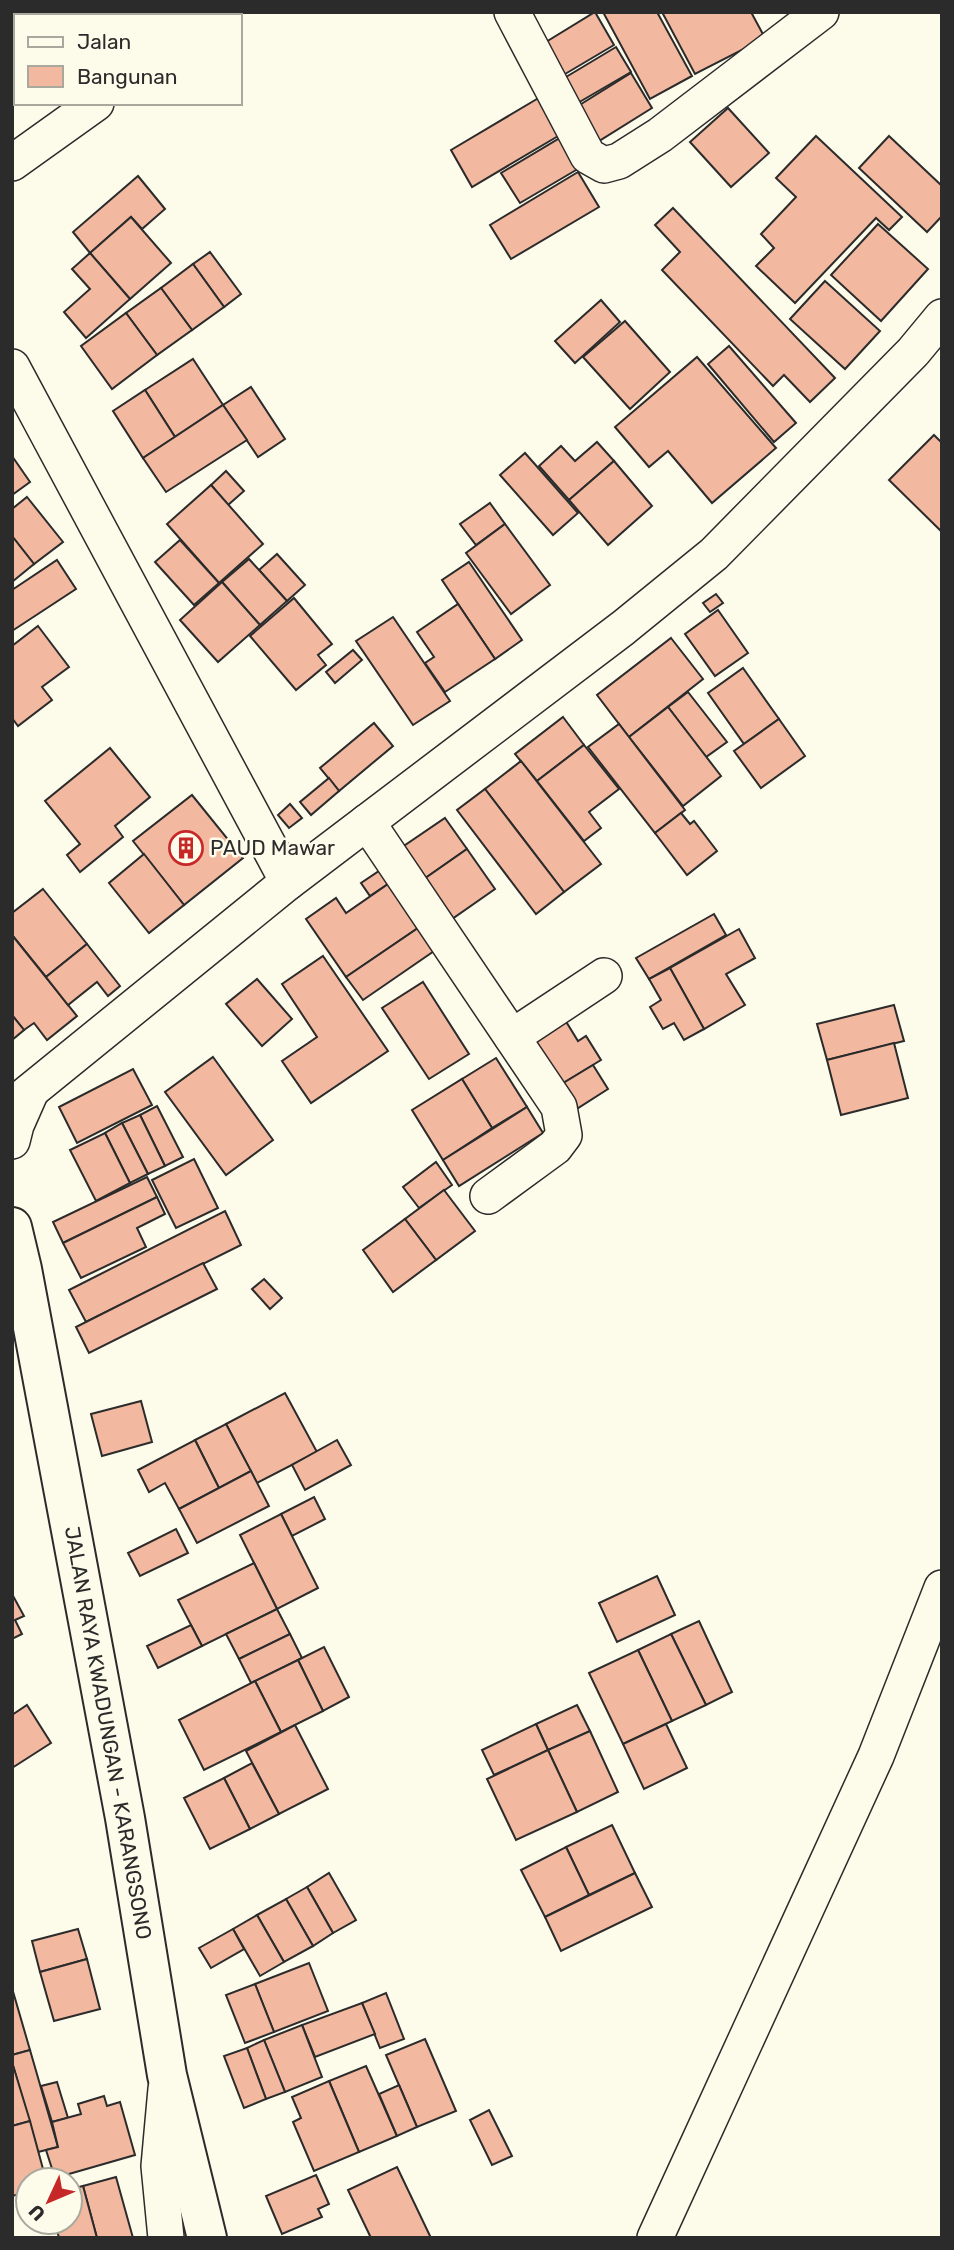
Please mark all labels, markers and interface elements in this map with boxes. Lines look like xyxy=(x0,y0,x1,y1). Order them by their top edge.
legend xyxy=(14,14,242,105)
text: Jalan xyxy=(77,29,131,54)
text: Bangunan xyxy=(77,64,178,89)
building icon: PAUD Mawar xyxy=(167,829,205,867)
place label: PAUD Mawar xyxy=(210,835,335,860)
street label: JALAN RAYA KWADUNGAN - KARANGSONO xyxy=(60,1524,157,1941)
north arrow xyxy=(14,2166,84,2236)
text: U xyxy=(24,2200,50,2225)

